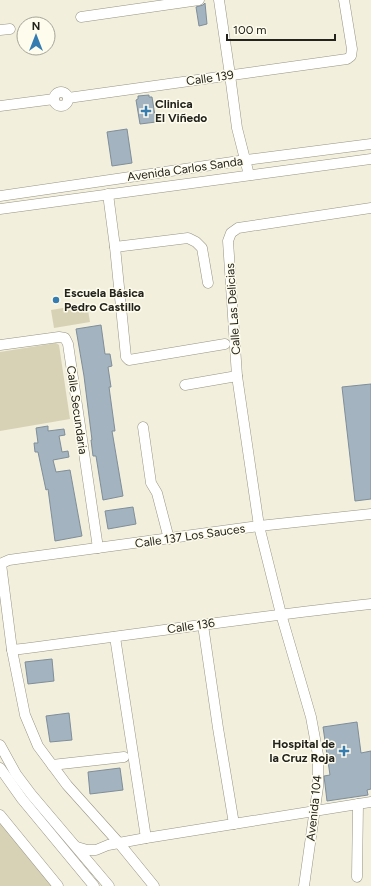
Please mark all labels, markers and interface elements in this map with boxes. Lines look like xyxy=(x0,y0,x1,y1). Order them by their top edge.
north arrow xyxy=(16,16,56,56)
scale bar xyxy=(227,16,335,42)
text: N xyxy=(32,20,40,33)
text: 100 m xyxy=(233,23,267,37)
street label: Calle 139 xyxy=(185,68,235,88)
place label: Clinica El Viñedo xyxy=(155,97,207,125)
marker: Clinica El Viñedo xyxy=(140,105,152,117)
street label: Avenida Carlos Sanda xyxy=(126,154,244,184)
street label: Calle Las Delicias xyxy=(223,262,243,355)
place label: Escuela Básica Pedro Castillo xyxy=(64,286,144,314)
marker: Escuela Básica Pedro Castillo xyxy=(51,295,61,305)
street label: Calle Secundaria xyxy=(64,365,90,455)
street label: Calle 137 Los Sauces xyxy=(134,521,246,551)
street label: Calle 136 xyxy=(166,616,216,636)
place label: Hospital de la Cruz Roja xyxy=(270,737,335,765)
marker: Hospital de la Cruz Roja xyxy=(338,745,350,757)
street label: Avenida 104 xyxy=(304,774,324,842)

